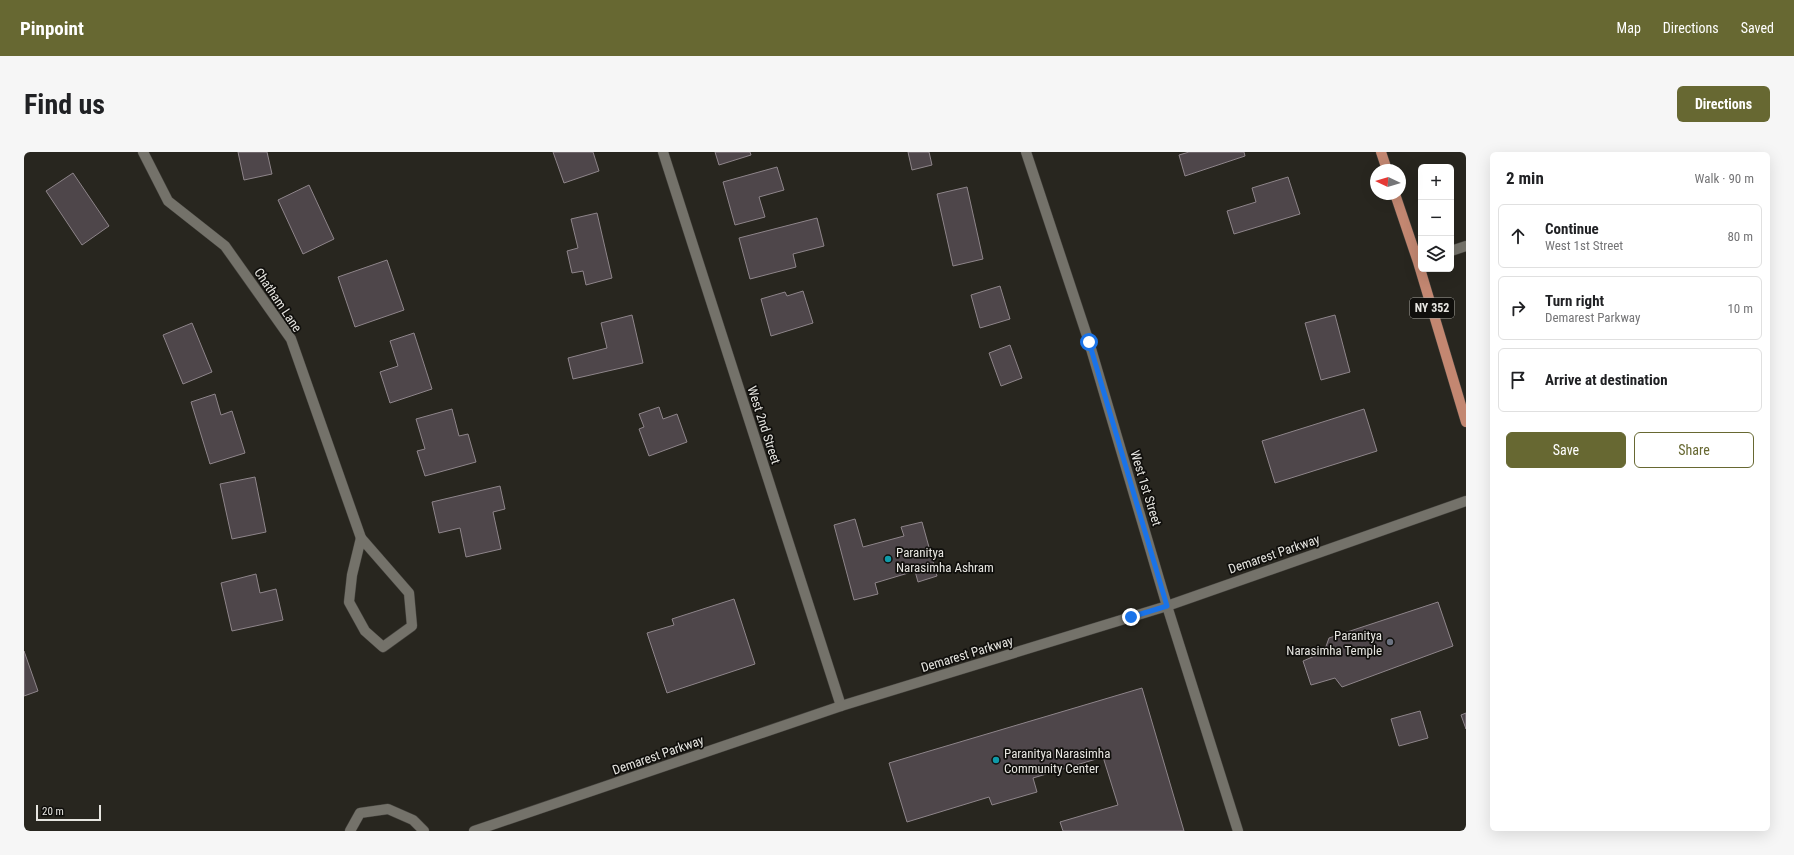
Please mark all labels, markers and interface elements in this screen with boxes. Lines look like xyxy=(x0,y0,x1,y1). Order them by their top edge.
text: Pinpoint xyxy=(20,17,84,40)
text: Map xyxy=(1617,20,1641,36)
text: Directions xyxy=(1663,20,1719,36)
text: Saved xyxy=(1741,20,1774,36)
button: Directions xyxy=(1677,86,1770,122)
text: Find us xyxy=(24,88,105,121)
north arrow xyxy=(1370,164,1406,200)
map controls xyxy=(1418,164,1454,272)
button: + xyxy=(1418,164,1454,200)
text: 2 min xyxy=(1506,168,1544,188)
text: Walk · 90 m xyxy=(1694,171,1754,186)
button: − xyxy=(1418,200,1454,236)
text: Continue xyxy=(1545,220,1599,238)
icon: ahead xyxy=(1507,225,1529,247)
text: 80 m xyxy=(1727,229,1753,244)
button: layers xyxy=(1418,236,1454,272)
text: West 1st Street xyxy=(1545,238,1623,253)
street label: Chatham Lane xyxy=(251,265,305,335)
text: Turn right xyxy=(1545,292,1604,310)
icon: right xyxy=(1507,297,1529,319)
road number: NY 352 xyxy=(1410,298,1454,318)
text: 10 m xyxy=(1727,301,1753,316)
text: Demarest Parkway xyxy=(1545,310,1640,325)
route start xyxy=(1080,333,1098,351)
icon: arrive xyxy=(1507,369,1529,391)
text: Arrive at destination xyxy=(1545,371,1668,389)
street label: West 2nd Street xyxy=(744,384,784,466)
button: Save xyxy=(1506,432,1626,468)
button: Share xyxy=(1634,432,1754,468)
street label: West 1st Street xyxy=(1127,448,1165,528)
street label: Demarest Parkway xyxy=(1226,531,1322,577)
place label: Paranitya Narasimha Ashram xyxy=(896,545,994,575)
marker: Paranitya Narasimha Ashram xyxy=(883,554,893,564)
route end xyxy=(1122,608,1140,626)
place label: Paranitya Narasimha Temple xyxy=(1286,628,1382,658)
street label: Demarest Parkway xyxy=(919,633,1015,675)
marker: Paranitya Narasimha Temple xyxy=(1385,637,1395,647)
street label: Demarest Parkway xyxy=(610,732,706,778)
place label: Paranitya Narasimha Community Center xyxy=(1004,746,1110,776)
marker: Paranitya Narasimha Community Center xyxy=(991,755,1001,765)
scale bar xyxy=(36,803,101,822)
text: 20 m xyxy=(42,805,64,818)

